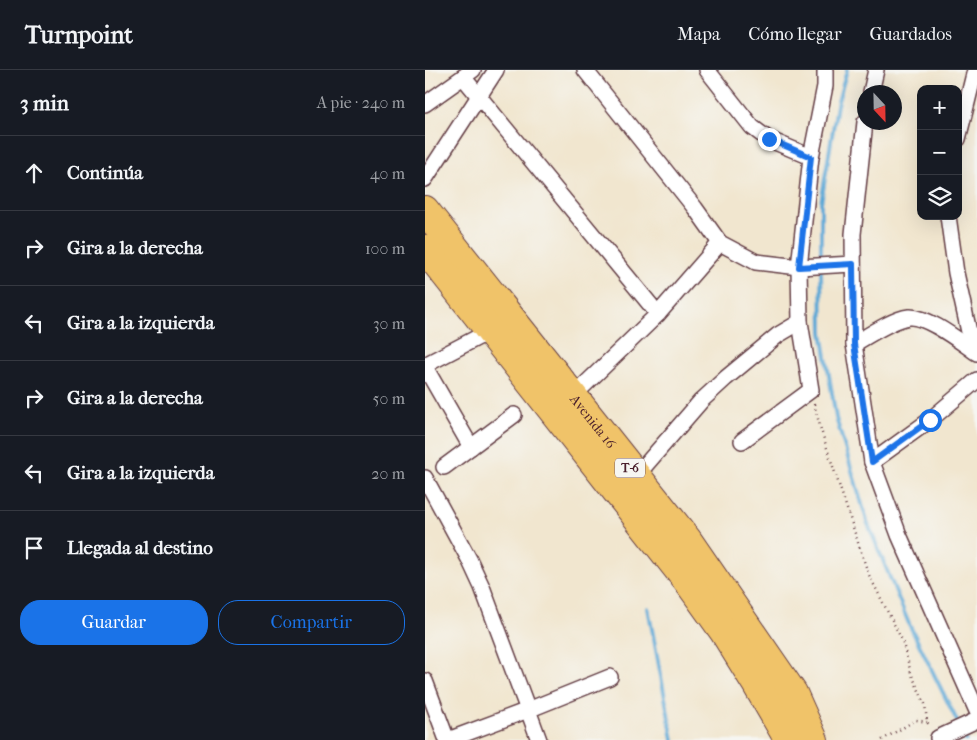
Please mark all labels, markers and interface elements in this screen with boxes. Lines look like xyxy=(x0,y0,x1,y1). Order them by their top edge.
text: Turnpoint xyxy=(25,21,133,49)
text: Mapa xyxy=(677,24,720,45)
text: Cómo llegar xyxy=(748,24,842,45)
text: Guardados xyxy=(870,24,952,45)
north arrow xyxy=(857,85,902,130)
map controls xyxy=(917,85,962,220)
button: + xyxy=(917,85,962,130)
text: 3 min xyxy=(20,91,69,115)
text: A pie · 240 m xyxy=(317,93,405,112)
route end xyxy=(758,128,781,151)
button: − xyxy=(917,130,962,175)
icon: ahead xyxy=(20,159,48,187)
text: Continúa xyxy=(67,162,143,184)
text: 40 m xyxy=(370,164,405,183)
button: layers xyxy=(917,175,962,220)
icon: right xyxy=(20,234,48,262)
text: Gira a la derecha xyxy=(67,237,203,259)
text: 100 m xyxy=(365,239,405,258)
icon: left xyxy=(20,309,48,337)
text: Gira a la izquierda xyxy=(67,312,214,334)
text: 30 m xyxy=(373,314,405,333)
icon: right xyxy=(20,384,48,412)
text: Gira a la derecha xyxy=(67,387,203,409)
text: 50 m xyxy=(373,389,405,408)
street label: Avenida 16 xyxy=(566,390,620,452)
route start xyxy=(919,409,942,432)
road number: T-6 xyxy=(615,458,645,478)
icon: left xyxy=(20,459,48,487)
text: Gira a la izquierda xyxy=(67,462,214,484)
text: 20 m xyxy=(371,464,405,483)
icon: arrive xyxy=(20,534,48,562)
text: Llegada al destino xyxy=(67,537,213,559)
button: Guardar xyxy=(20,600,208,645)
button: Compartir xyxy=(218,600,405,645)

